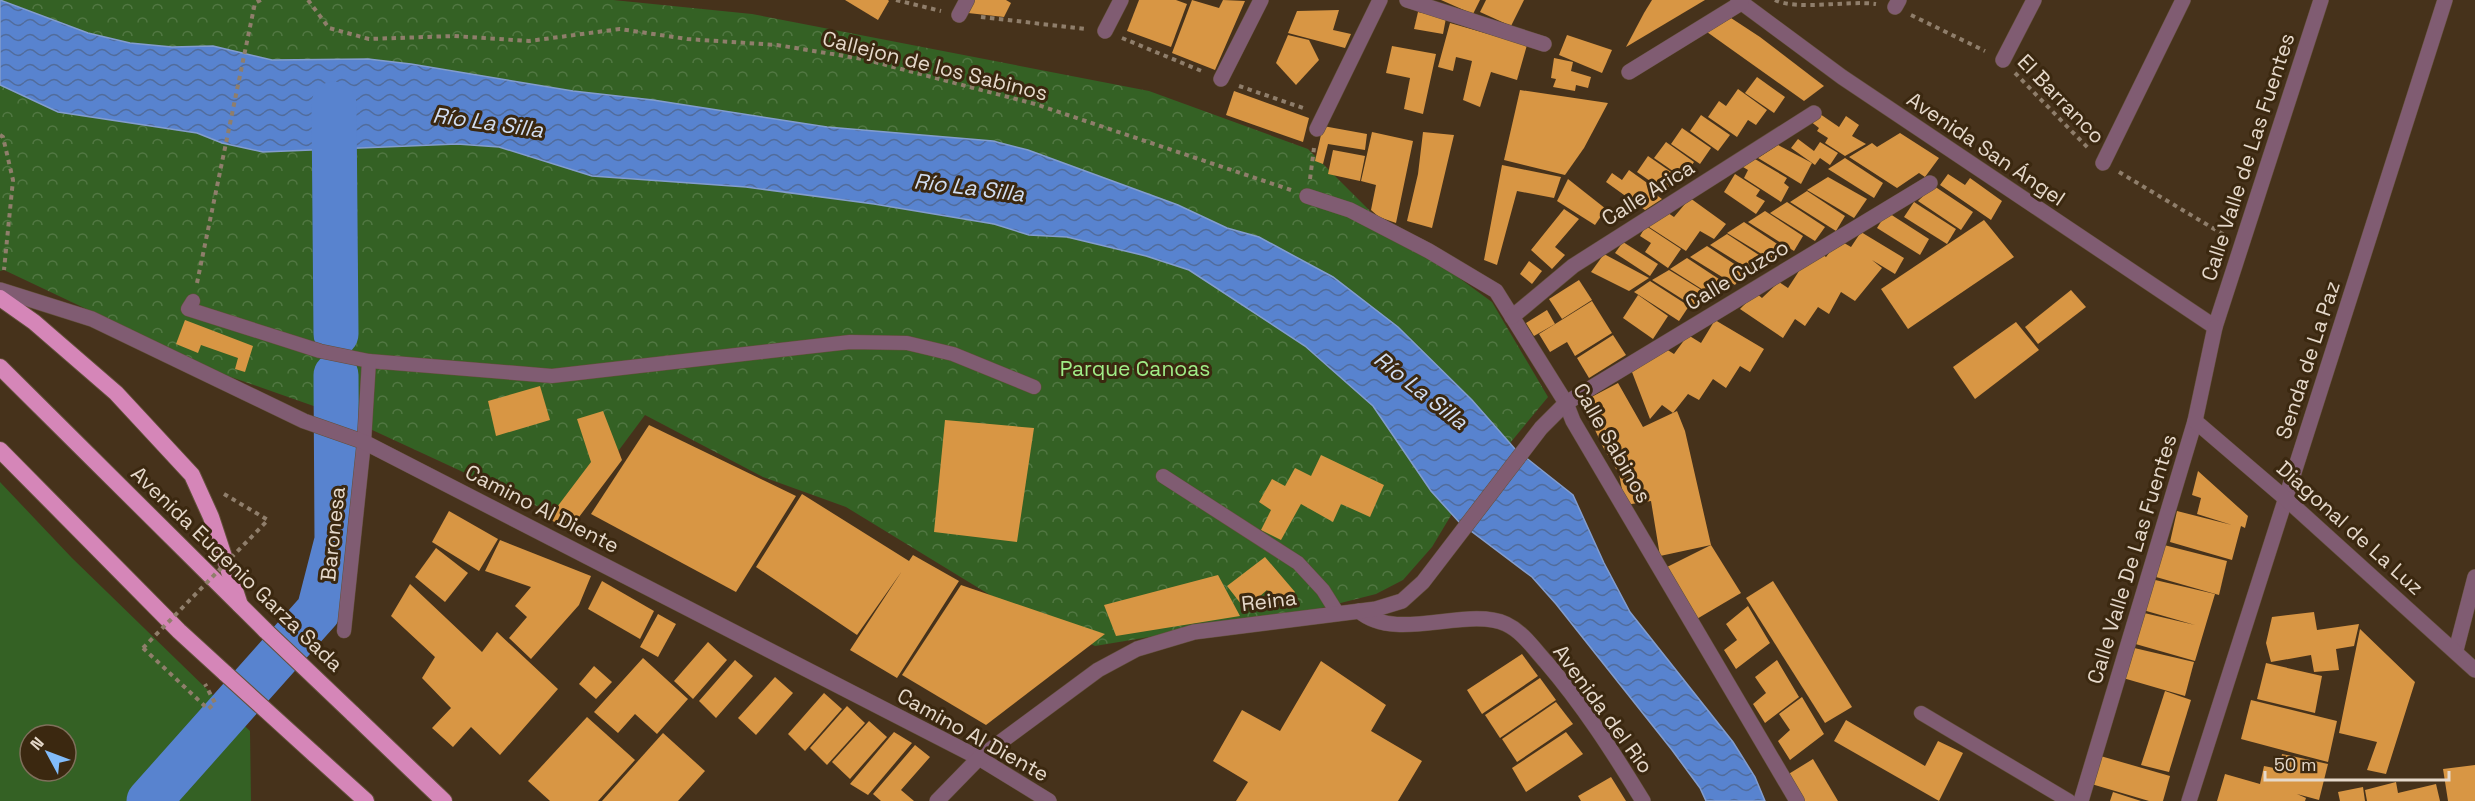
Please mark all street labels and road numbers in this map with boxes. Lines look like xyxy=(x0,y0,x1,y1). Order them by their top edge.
street label: Callejon de los Sabinos xyxy=(820,24,1051,107)
street label: Calle Valle de Las Fuentes xyxy=(2195,29,2300,284)
street label: El Barranco xyxy=(2012,48,2111,149)
street label: Avenida San Ángel xyxy=(1902,86,2071,212)
street label: Calle Arica xyxy=(1596,153,1699,232)
street label: Calle Cuzco xyxy=(1680,233,1793,316)
street label: Senda de La Paz xyxy=(2269,277,2346,442)
street label: Calle Sabinos xyxy=(1567,378,1658,508)
street label: Calle Valle De Las Fuentes xyxy=(2081,431,2182,687)
street label: Diagonal de La Luz xyxy=(2271,455,2429,601)
street label: Camino Al Diente xyxy=(461,458,624,559)
street label: Avenida Eugenio Garza Sada xyxy=(126,460,349,677)
street label: Baronesa xyxy=(314,485,351,583)
street label: Reina xyxy=(1240,584,1298,617)
street label: Avenida del Rio xyxy=(1547,639,1659,779)
street label: Camino Al Diente xyxy=(893,682,1054,787)

